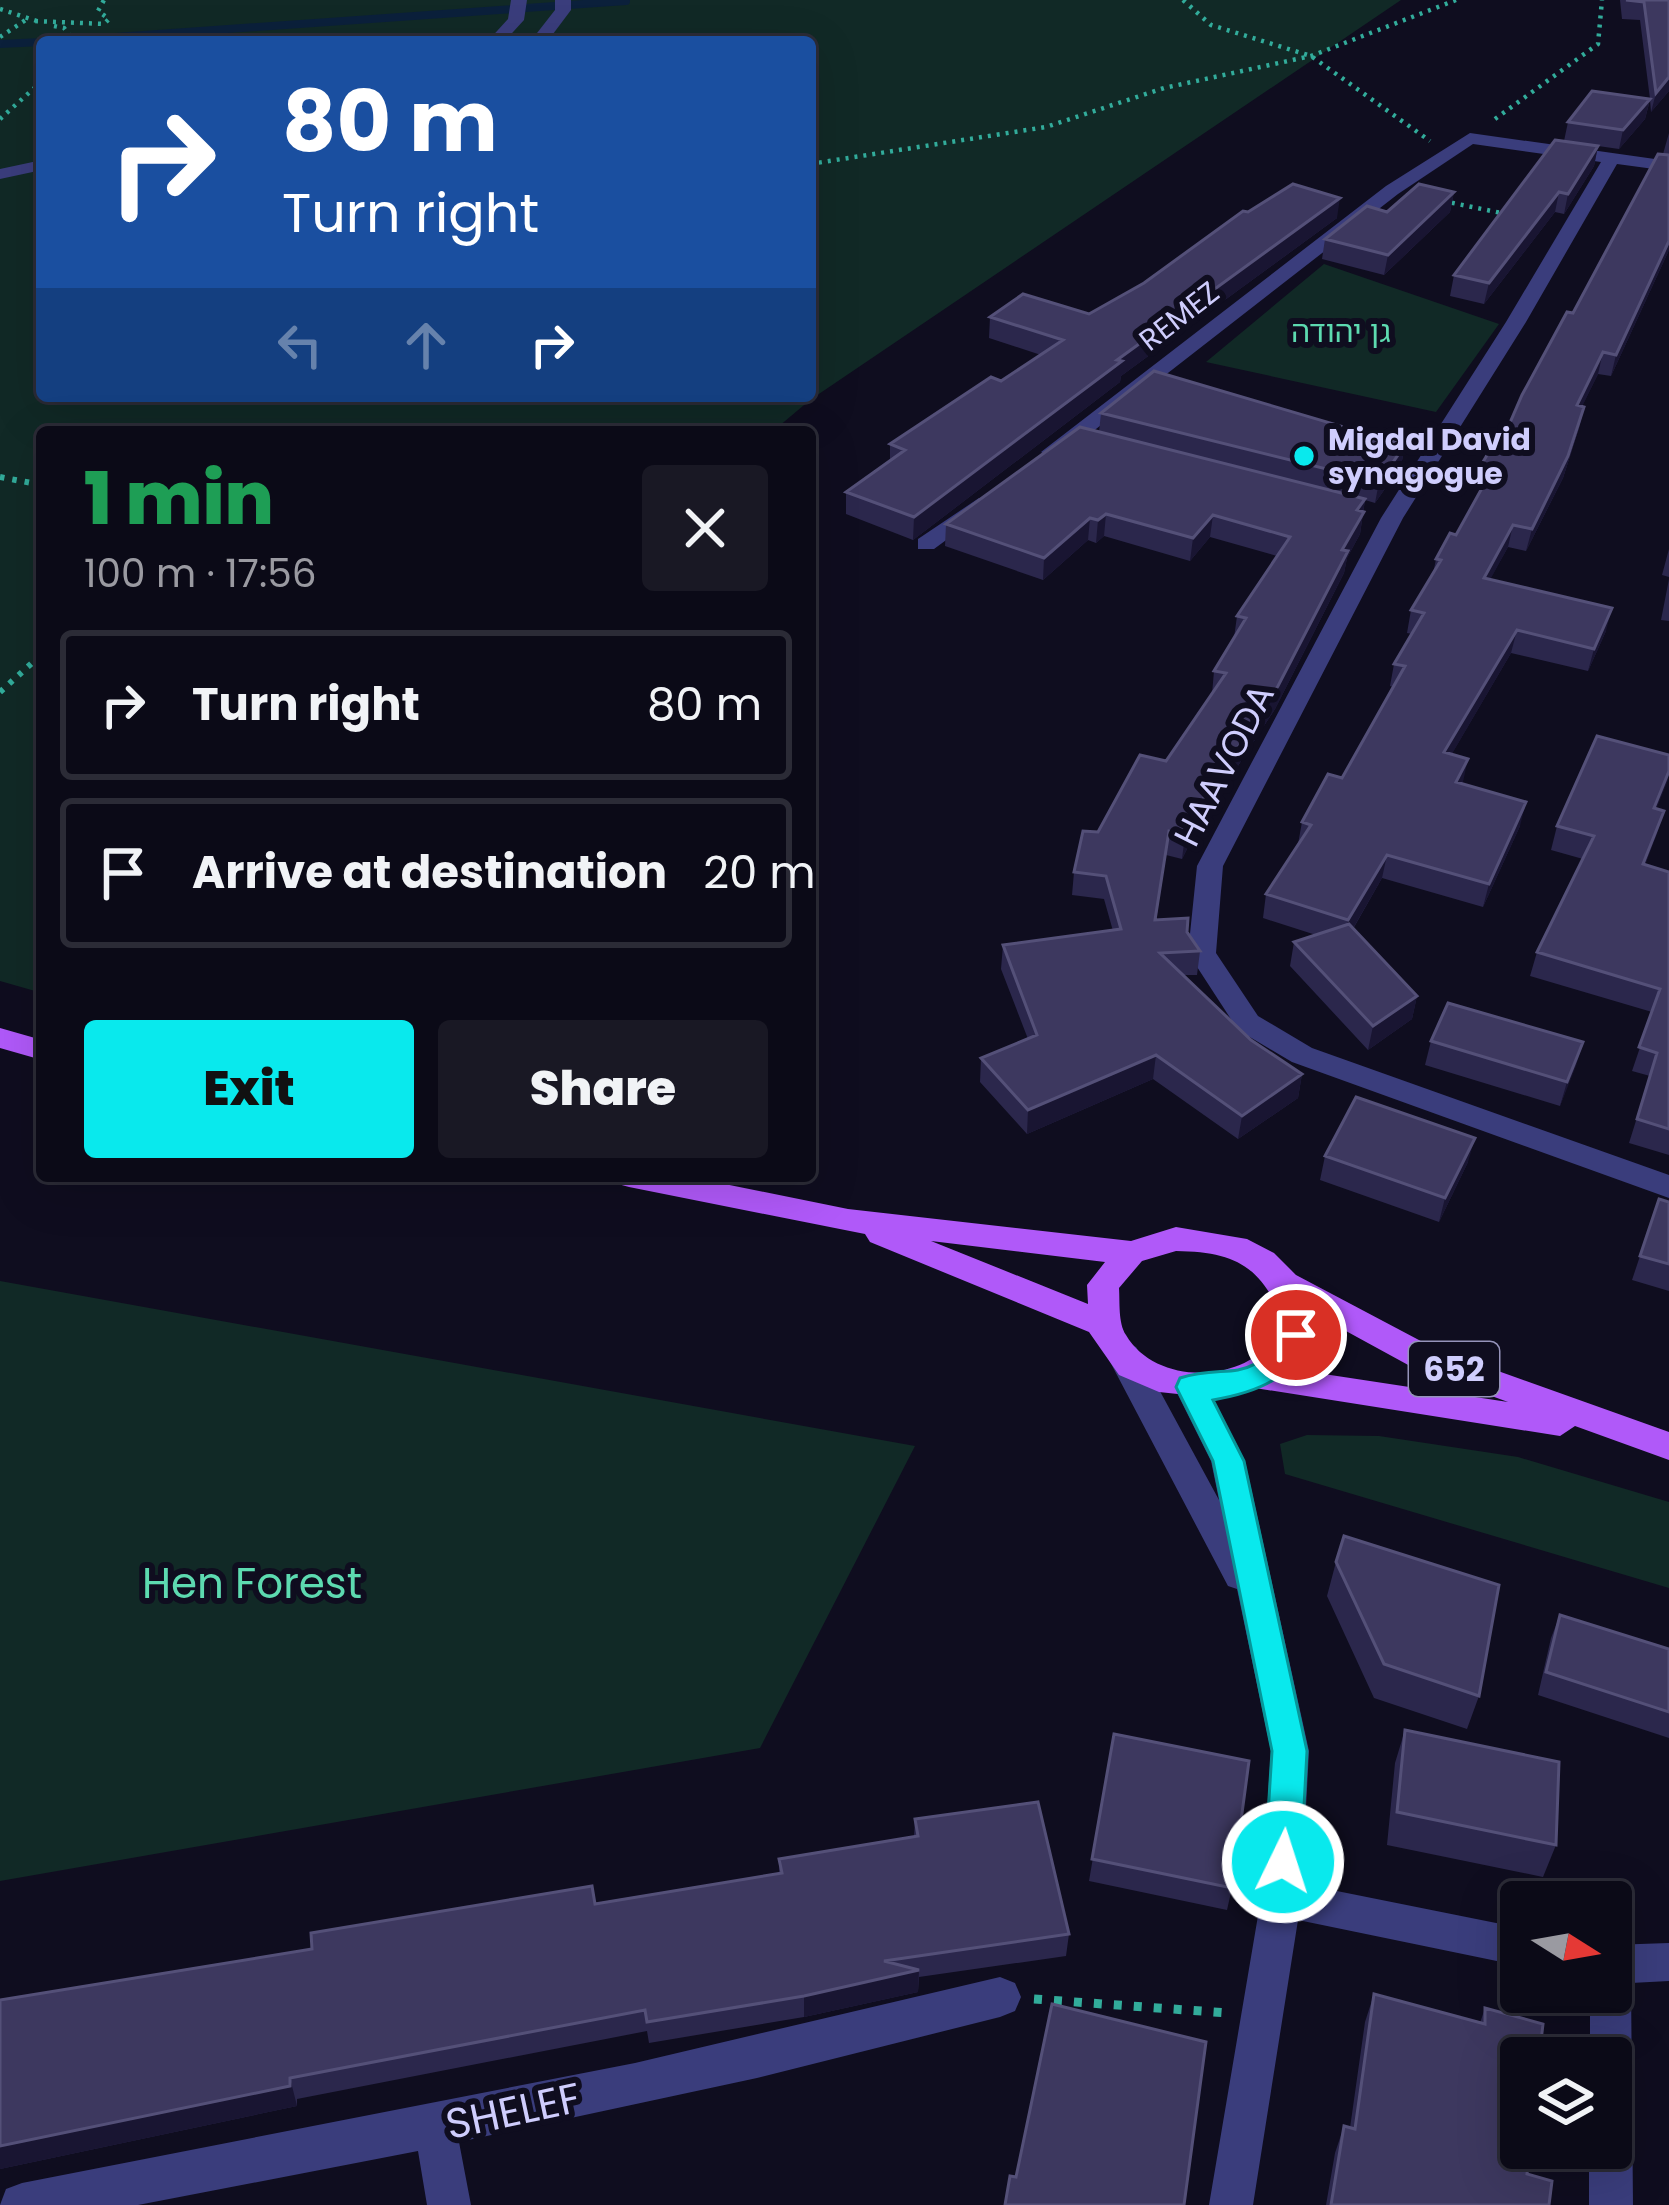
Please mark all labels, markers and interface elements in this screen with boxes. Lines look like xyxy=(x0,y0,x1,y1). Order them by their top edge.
text: 80 m xyxy=(282,63,498,180)
icon: right xyxy=(84,84,240,240)
text: Turn right xyxy=(282,175,539,251)
street label: REMEZ xyxy=(1130,271,1228,361)
park label: גן יהודה xyxy=(1291,310,1391,353)
icon: left xyxy=(267,312,333,378)
icon: ahead xyxy=(393,312,459,378)
icon: right xyxy=(519,312,585,378)
place label: Migdal David synagogue xyxy=(1328,418,1531,495)
marker: Migdal David synagogue xyxy=(1291,443,1317,469)
text: 1 min xyxy=(84,448,274,549)
button: close xyxy=(642,465,768,591)
text: 100 m · 17:56 xyxy=(84,546,316,601)
icon: right xyxy=(90,672,156,738)
text: Turn right xyxy=(192,673,420,736)
text: 80 m xyxy=(647,673,762,736)
street label: HAAVODA xyxy=(1161,675,1287,855)
icon: arrive xyxy=(90,840,156,906)
text: Arrive at destination xyxy=(192,841,667,904)
text: 20 m xyxy=(703,841,816,904)
button: Exit xyxy=(84,1020,414,1158)
button: Share xyxy=(438,1020,768,1158)
pin xyxy=(1245,1284,1347,1386)
icon: arrive xyxy=(1263,1302,1329,1368)
road number: 652 xyxy=(1409,1342,1499,1396)
park label: Hen Forest xyxy=(142,1554,362,1613)
position arrow xyxy=(1220,1799,1346,1925)
north arrow xyxy=(1500,1881,1632,2013)
map controls xyxy=(1500,1881,1632,2169)
button: layers xyxy=(1500,2037,1632,2169)
street label: SHELEF xyxy=(440,2068,586,2154)

